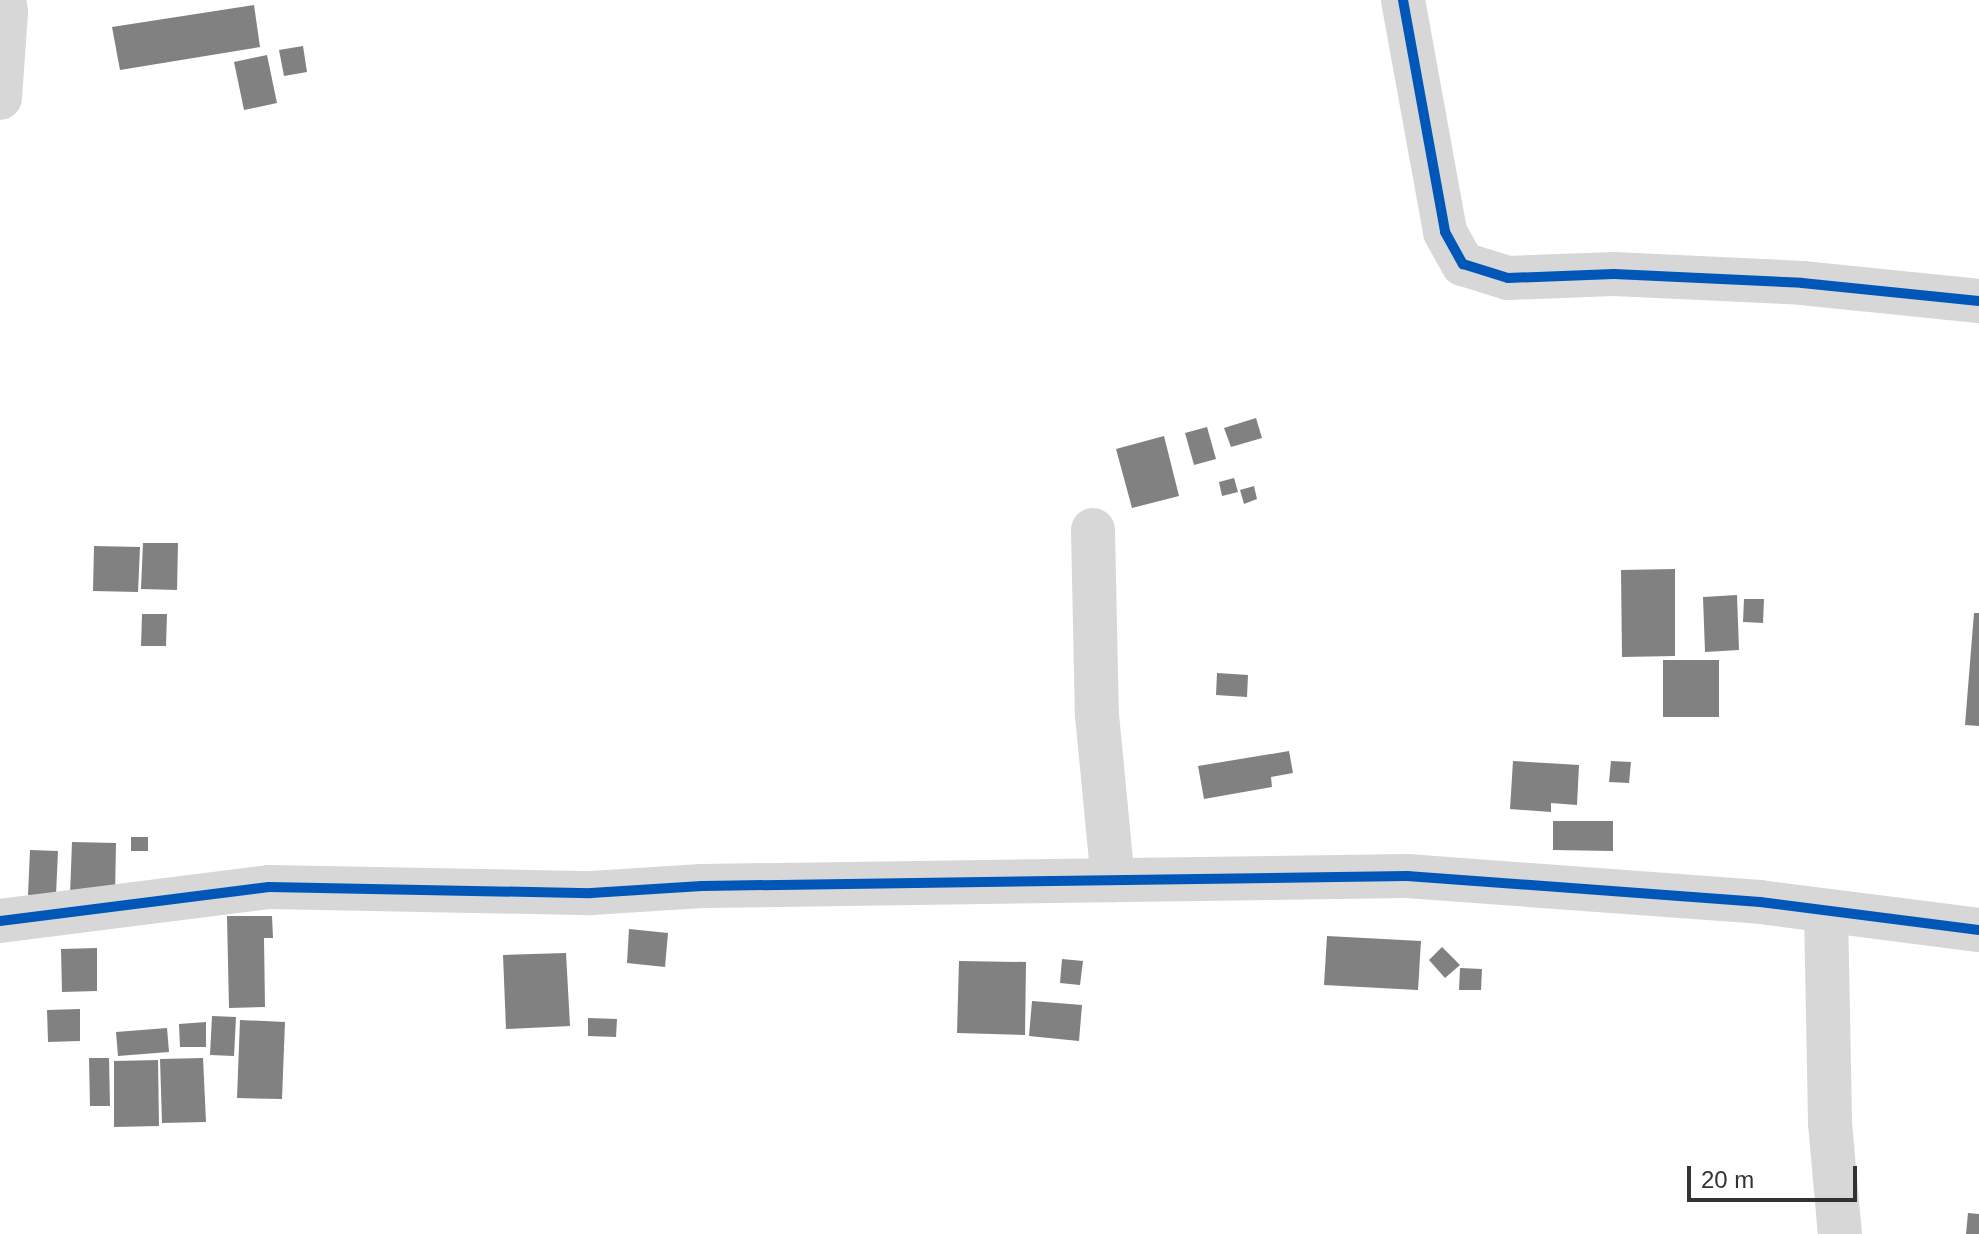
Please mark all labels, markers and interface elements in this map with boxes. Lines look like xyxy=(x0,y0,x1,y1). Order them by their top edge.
scale bar xyxy=(1691,1150,1861,1200)
text: 20 m xyxy=(1701,1166,1754,1193)

